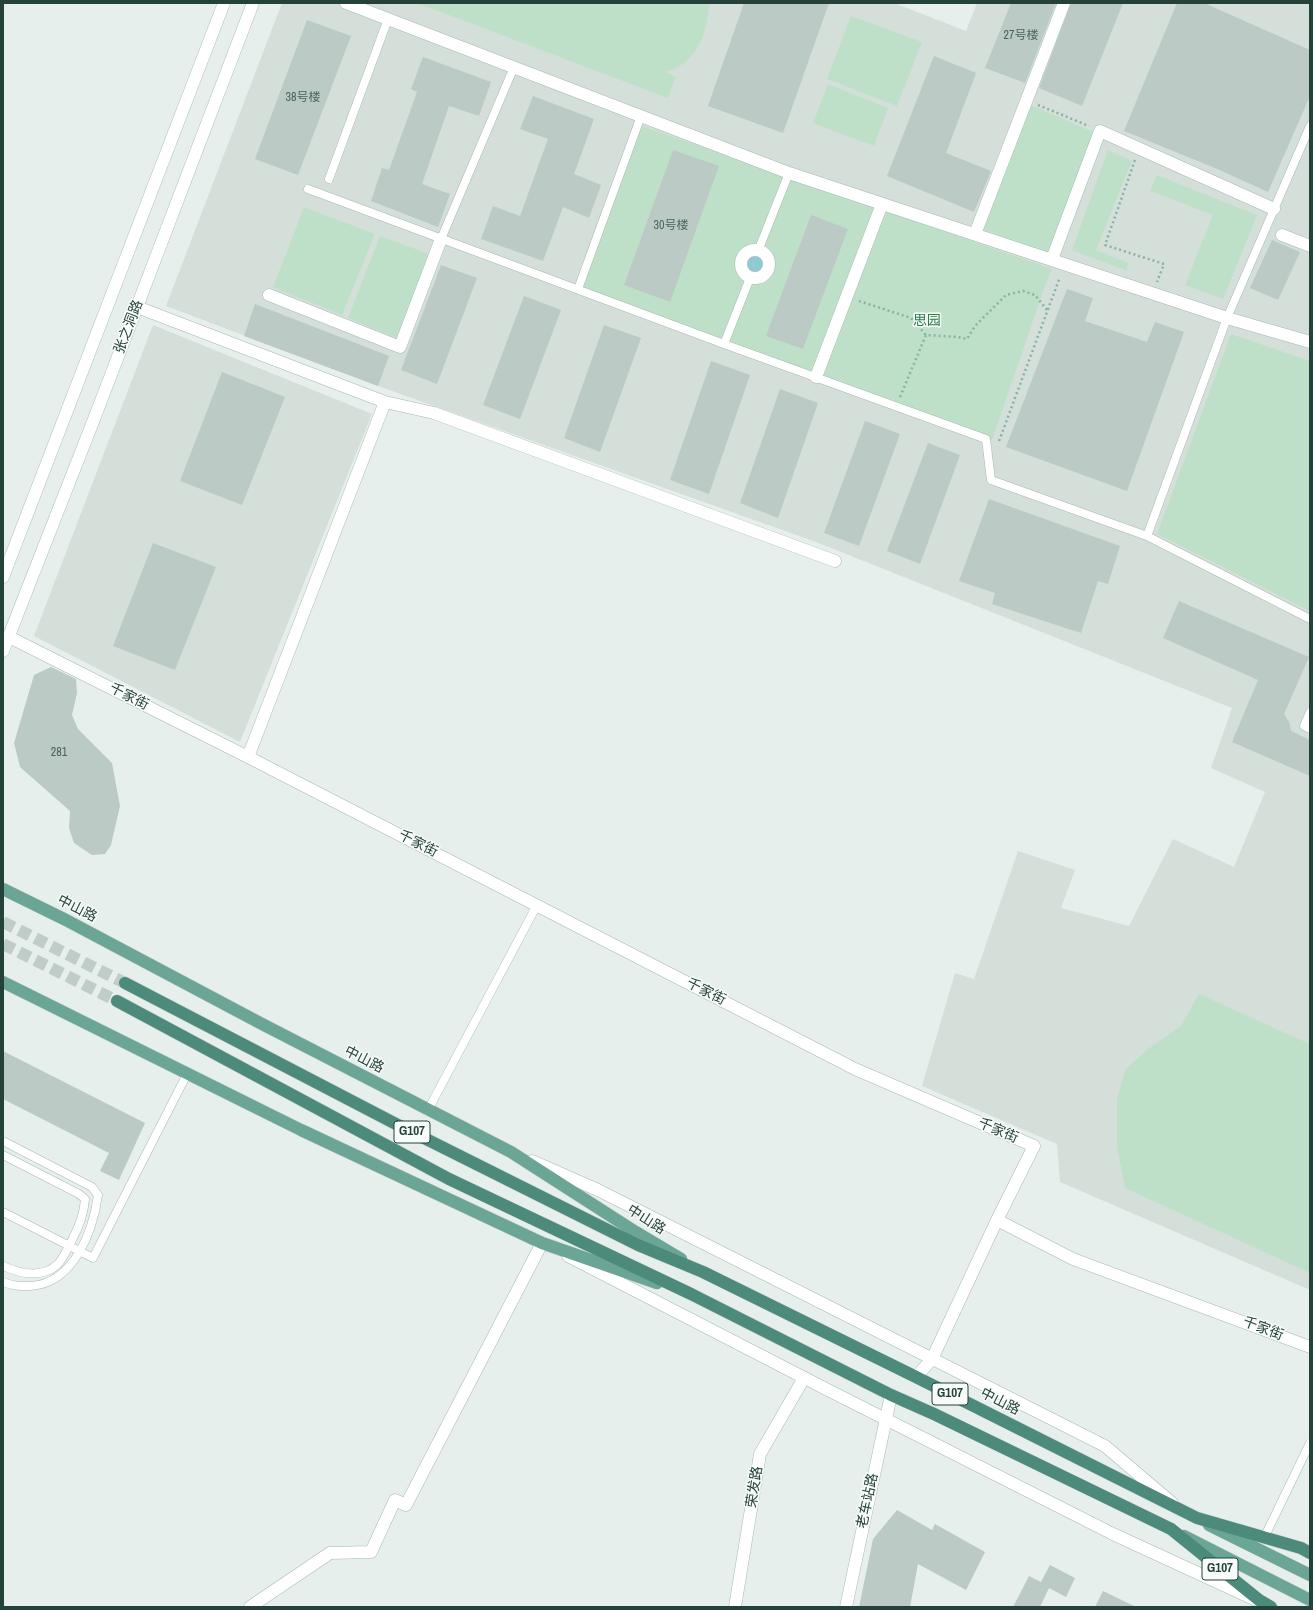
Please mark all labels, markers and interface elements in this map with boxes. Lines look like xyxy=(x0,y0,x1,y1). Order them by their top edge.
house number: 27号楼 xyxy=(1004,29,1038,43)
house number: 38号楼 xyxy=(286,91,320,105)
house number: 30号楼 xyxy=(654,219,688,233)
street label: 张之洞路 xyxy=(111,298,147,356)
park label: 思园 xyxy=(913,313,941,329)
street label: 千家街 xyxy=(106,680,152,714)
house number: 281 xyxy=(51,746,67,760)
street label: 千家街 xyxy=(395,827,441,861)
street label: 中山路 xyxy=(54,892,100,926)
street label: 千家街 xyxy=(683,975,729,1009)
street label: 中山路 xyxy=(341,1043,387,1077)
street label: 千家街 xyxy=(975,1115,1021,1147)
road number: G107 xyxy=(394,1121,430,1143)
street label: 中山路 xyxy=(624,1202,668,1238)
street label: 千家街 xyxy=(1240,1314,1286,1344)
road number: G107 xyxy=(932,1383,968,1405)
street label: 中山路 xyxy=(977,1385,1023,1419)
street label: 荣发路 xyxy=(743,1465,767,1509)
street label: 老车站路 xyxy=(854,1472,882,1530)
road number: G107 xyxy=(1202,1558,1238,1580)

